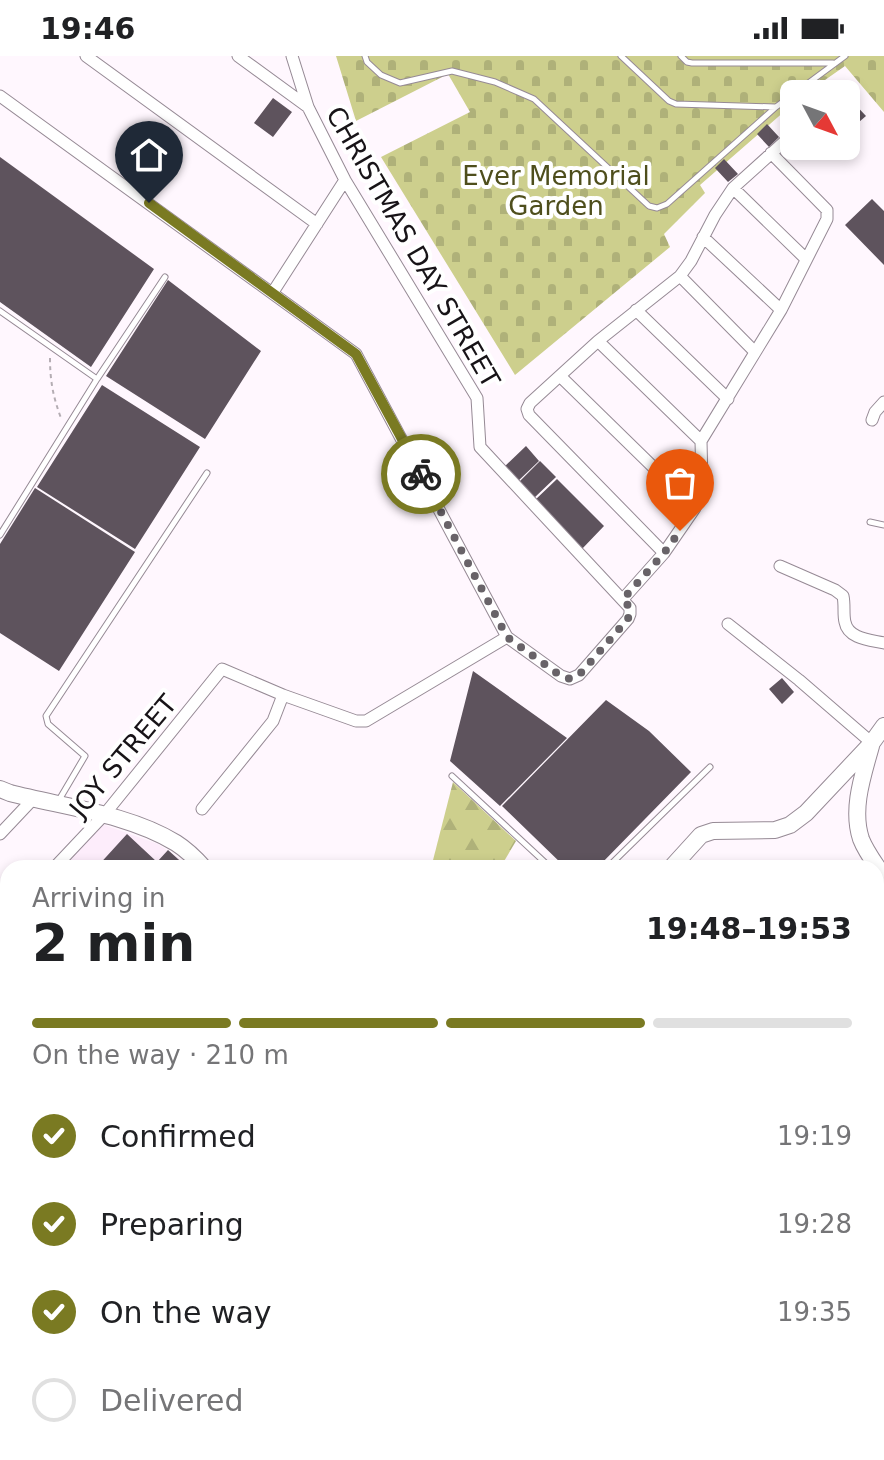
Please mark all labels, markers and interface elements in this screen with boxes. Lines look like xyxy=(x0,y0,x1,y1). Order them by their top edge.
text: 19:46 xyxy=(40,11,136,46)
north arrow xyxy=(780,80,860,160)
map controls xyxy=(780,80,860,160)
street label: CHRISTMAS DAY STREET xyxy=(320,101,506,393)
pin xyxy=(115,121,183,203)
icon: home xyxy=(127,133,171,177)
park label: Ever Memorial Garden xyxy=(462,161,650,221)
courier xyxy=(381,434,461,514)
pin xyxy=(646,449,714,531)
icon: bike xyxy=(399,452,443,496)
icon: bag xyxy=(658,461,702,505)
street label: JOY STREET xyxy=(62,689,183,825)
text: Arriving in xyxy=(32,883,166,913)
text: 19:48–19:53 xyxy=(646,911,852,946)
text: 2 min xyxy=(32,913,195,973)
text: On the way · 210 m xyxy=(32,1040,289,1070)
icon: check xyxy=(32,1114,76,1158)
text: Confirmed xyxy=(100,1119,256,1154)
text: 19:19 xyxy=(777,1121,852,1151)
icon: check xyxy=(32,1202,76,1246)
text: Preparing xyxy=(100,1207,244,1242)
text: 19:28 xyxy=(777,1209,852,1239)
icon: check xyxy=(32,1290,76,1334)
text: On the way xyxy=(100,1295,272,1330)
text: 19:35 xyxy=(777,1297,852,1327)
text: Delivered xyxy=(100,1383,244,1418)

